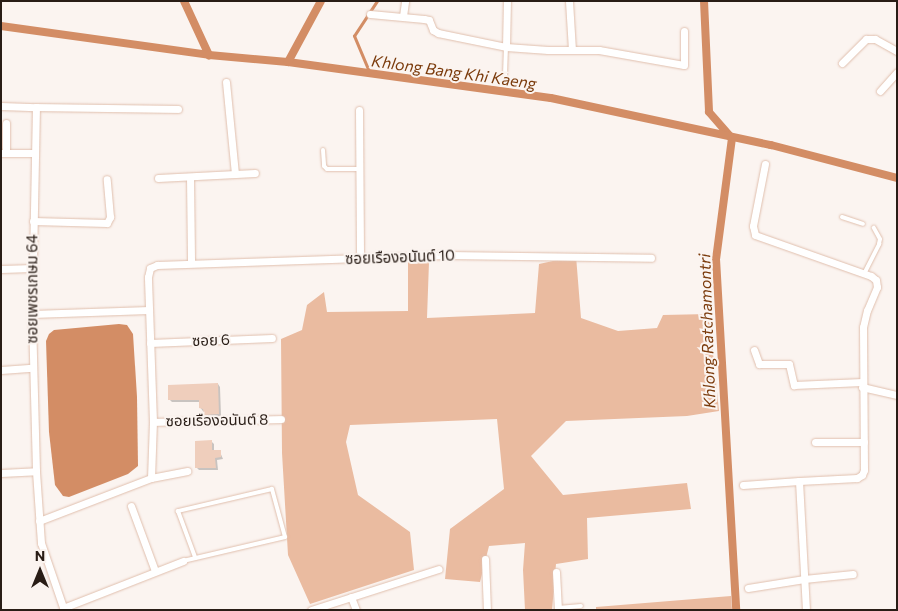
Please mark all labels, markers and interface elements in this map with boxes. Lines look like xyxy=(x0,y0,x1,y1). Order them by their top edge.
water label: Khlong Bang Khi Kaeng xyxy=(370,51,538,93)
street label: ซอยเพชรเกษม 64 xyxy=(23,234,41,344)
street label: ซอยเรืองอนันต์ 10 xyxy=(345,246,455,268)
water label: Khlong Ratchamontri xyxy=(695,253,719,409)
street label: ซอย 6 xyxy=(192,330,230,350)
street label: ซอยเรืองอนันต์ 8 xyxy=(166,410,268,430)
north arrow xyxy=(15,546,65,596)
text: N xyxy=(35,547,45,564)

